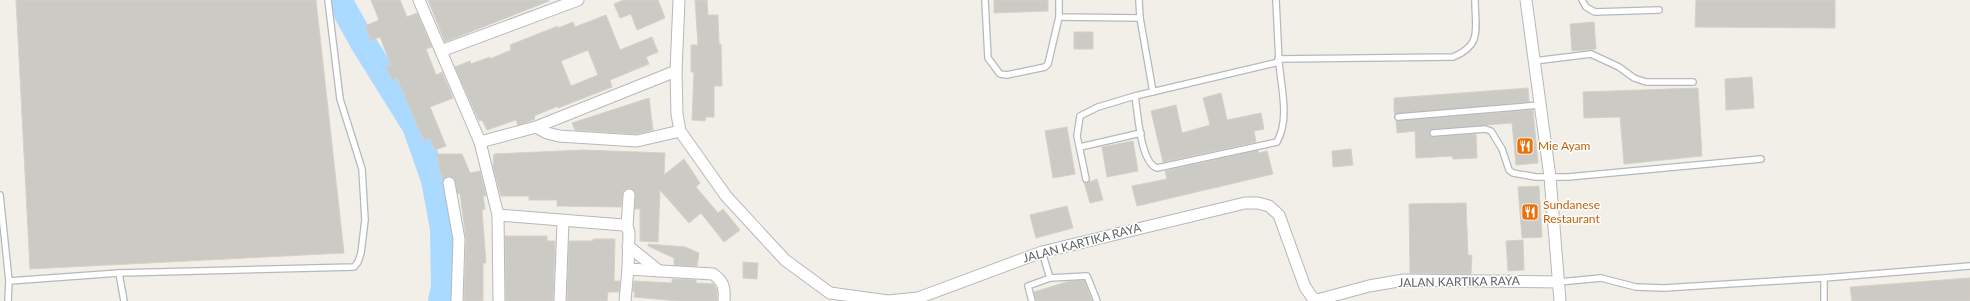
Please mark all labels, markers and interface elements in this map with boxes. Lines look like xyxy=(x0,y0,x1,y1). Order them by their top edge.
restaurant icon: Mie Ayam xyxy=(1515,136,1535,156)
place label: Mie Ayam xyxy=(1538,138,1591,153)
place label: Sundanese Restaurant xyxy=(1543,197,1600,226)
restaurant icon: Sundanese Restaurant xyxy=(1520,202,1540,222)
street label: JALAN KARTIKA RAYA xyxy=(1021,219,1143,266)
street label: JALAN KARTIKA RAYA xyxy=(1398,273,1521,290)

